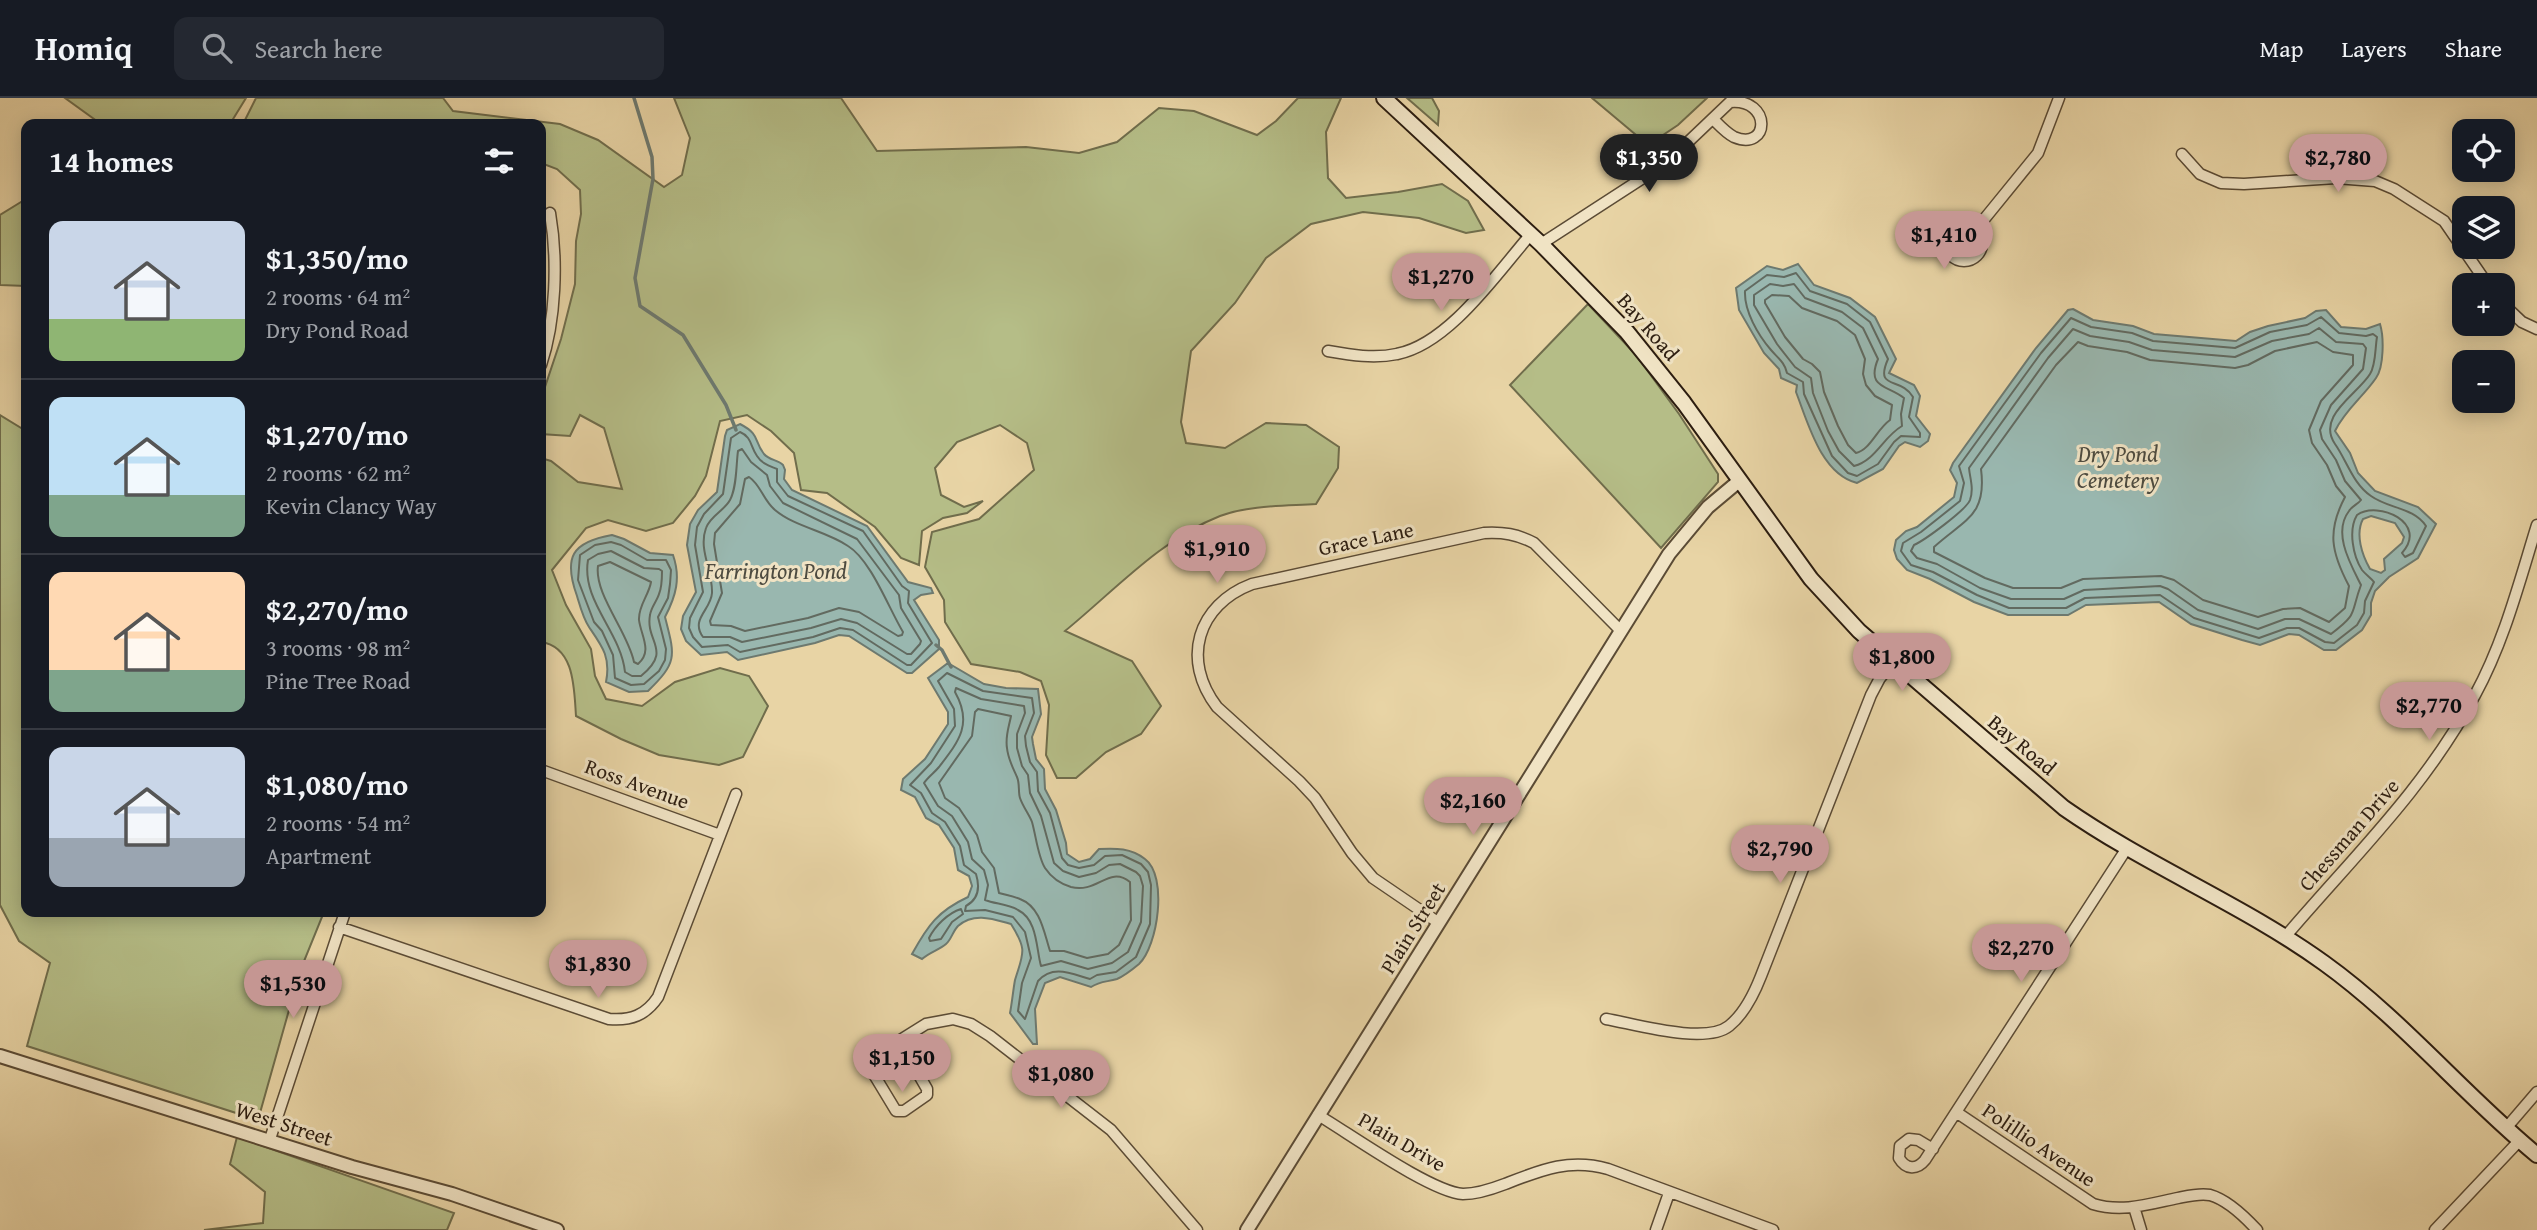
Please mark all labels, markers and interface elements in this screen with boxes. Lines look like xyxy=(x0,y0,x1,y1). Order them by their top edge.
search box xyxy=(174,17,664,80)
text: Homiq xyxy=(35,24,132,72)
icon: search xyxy=(198,29,236,67)
text: Search here xyxy=(254,29,383,68)
text: Map xyxy=(2260,31,2303,66)
text: Layers xyxy=(2341,31,2407,66)
text: Share xyxy=(2445,31,2502,66)
map controls xyxy=(2452,119,2515,413)
button: locate xyxy=(2452,119,2515,182)
pin: $1,350 xyxy=(1592,134,1706,194)
pin: $2,780 xyxy=(2281,134,2395,194)
text: 14 homes xyxy=(49,139,174,183)
text: $1,350 xyxy=(1616,140,1682,173)
text: $2,780 xyxy=(2305,140,2371,173)
icon: filters xyxy=(480,142,518,180)
button: layers xyxy=(2452,196,2515,259)
pin: $1,410 xyxy=(1887,212,2001,271)
text: $1,410 xyxy=(1911,217,1977,250)
text: $1,350/mo xyxy=(266,236,408,280)
icon: home xyxy=(105,249,189,333)
pin: $1,270 xyxy=(1384,254,1498,313)
text: $1,270 xyxy=(1408,259,1474,292)
button: + xyxy=(2452,273,2515,336)
text: 2 rooms · 64 m² xyxy=(266,280,410,313)
street label: Bay Road xyxy=(1610,286,1687,368)
text: Dry Pond Road xyxy=(266,313,408,346)
button: − xyxy=(2452,350,2515,413)
text: $1,270/mo xyxy=(266,412,408,456)
icon: home xyxy=(105,425,189,509)
water label: Dry Pond Cemetery xyxy=(2077,437,2160,496)
text: 2 rooms · 62 m² xyxy=(266,456,410,489)
text: Kevin Clancy Way xyxy=(266,489,437,522)
street label: Grace Lane xyxy=(1316,513,1416,564)
pin: $1,910 xyxy=(1160,526,1274,585)
text: $1,910 xyxy=(1184,531,1250,564)
water label: Farrington Pond xyxy=(704,554,847,587)
text: $2,270/mo xyxy=(266,587,408,631)
icon: home xyxy=(105,600,189,684)
text: 3 rooms · 98 m² xyxy=(266,631,410,664)
pin: $1,800 xyxy=(1845,634,1959,693)
text: $1,800 xyxy=(1869,639,1935,672)
text: Pine Tree Road xyxy=(266,664,410,697)
pin: $2,770 xyxy=(2372,682,2486,742)
text: $2,770 xyxy=(2396,688,2462,721)
street label: Bay Road xyxy=(1981,707,2064,783)
street label: Ross Avenue xyxy=(581,750,694,817)
text: $1,080/mo xyxy=(266,762,408,806)
street label: Chessman Drive xyxy=(2291,771,2406,898)
icon: home xyxy=(105,775,189,859)
pin: $2,160 xyxy=(1416,778,1530,837)
text: $2,160 xyxy=(1440,783,1506,816)
text: 2 rooms · 54 m² xyxy=(266,806,410,839)
pin: $2,790 xyxy=(1723,826,1837,885)
text: $2,790 xyxy=(1747,831,1813,864)
text: Apartment xyxy=(266,839,371,872)
street label: Plain Street xyxy=(1372,876,1453,979)
pin: $2,270 xyxy=(1964,924,2078,984)
text: $2,270 xyxy=(1988,930,2054,963)
pin: $1,830 xyxy=(541,940,655,1000)
text: $1,830 xyxy=(565,946,631,979)
pin: $1,530 xyxy=(236,960,350,1020)
text: $1,530 xyxy=(260,966,326,999)
pin: $1,150 xyxy=(845,1034,959,1094)
text: $1,150 xyxy=(869,1040,935,1073)
pin: $1,080 xyxy=(1004,1051,1118,1110)
text: $1,080 xyxy=(1028,1056,1094,1089)
street label: West Street xyxy=(232,1093,337,1154)
street label: Polillio Avenue xyxy=(1976,1095,2103,1194)
street label: Plain Drive xyxy=(1353,1104,1452,1179)

